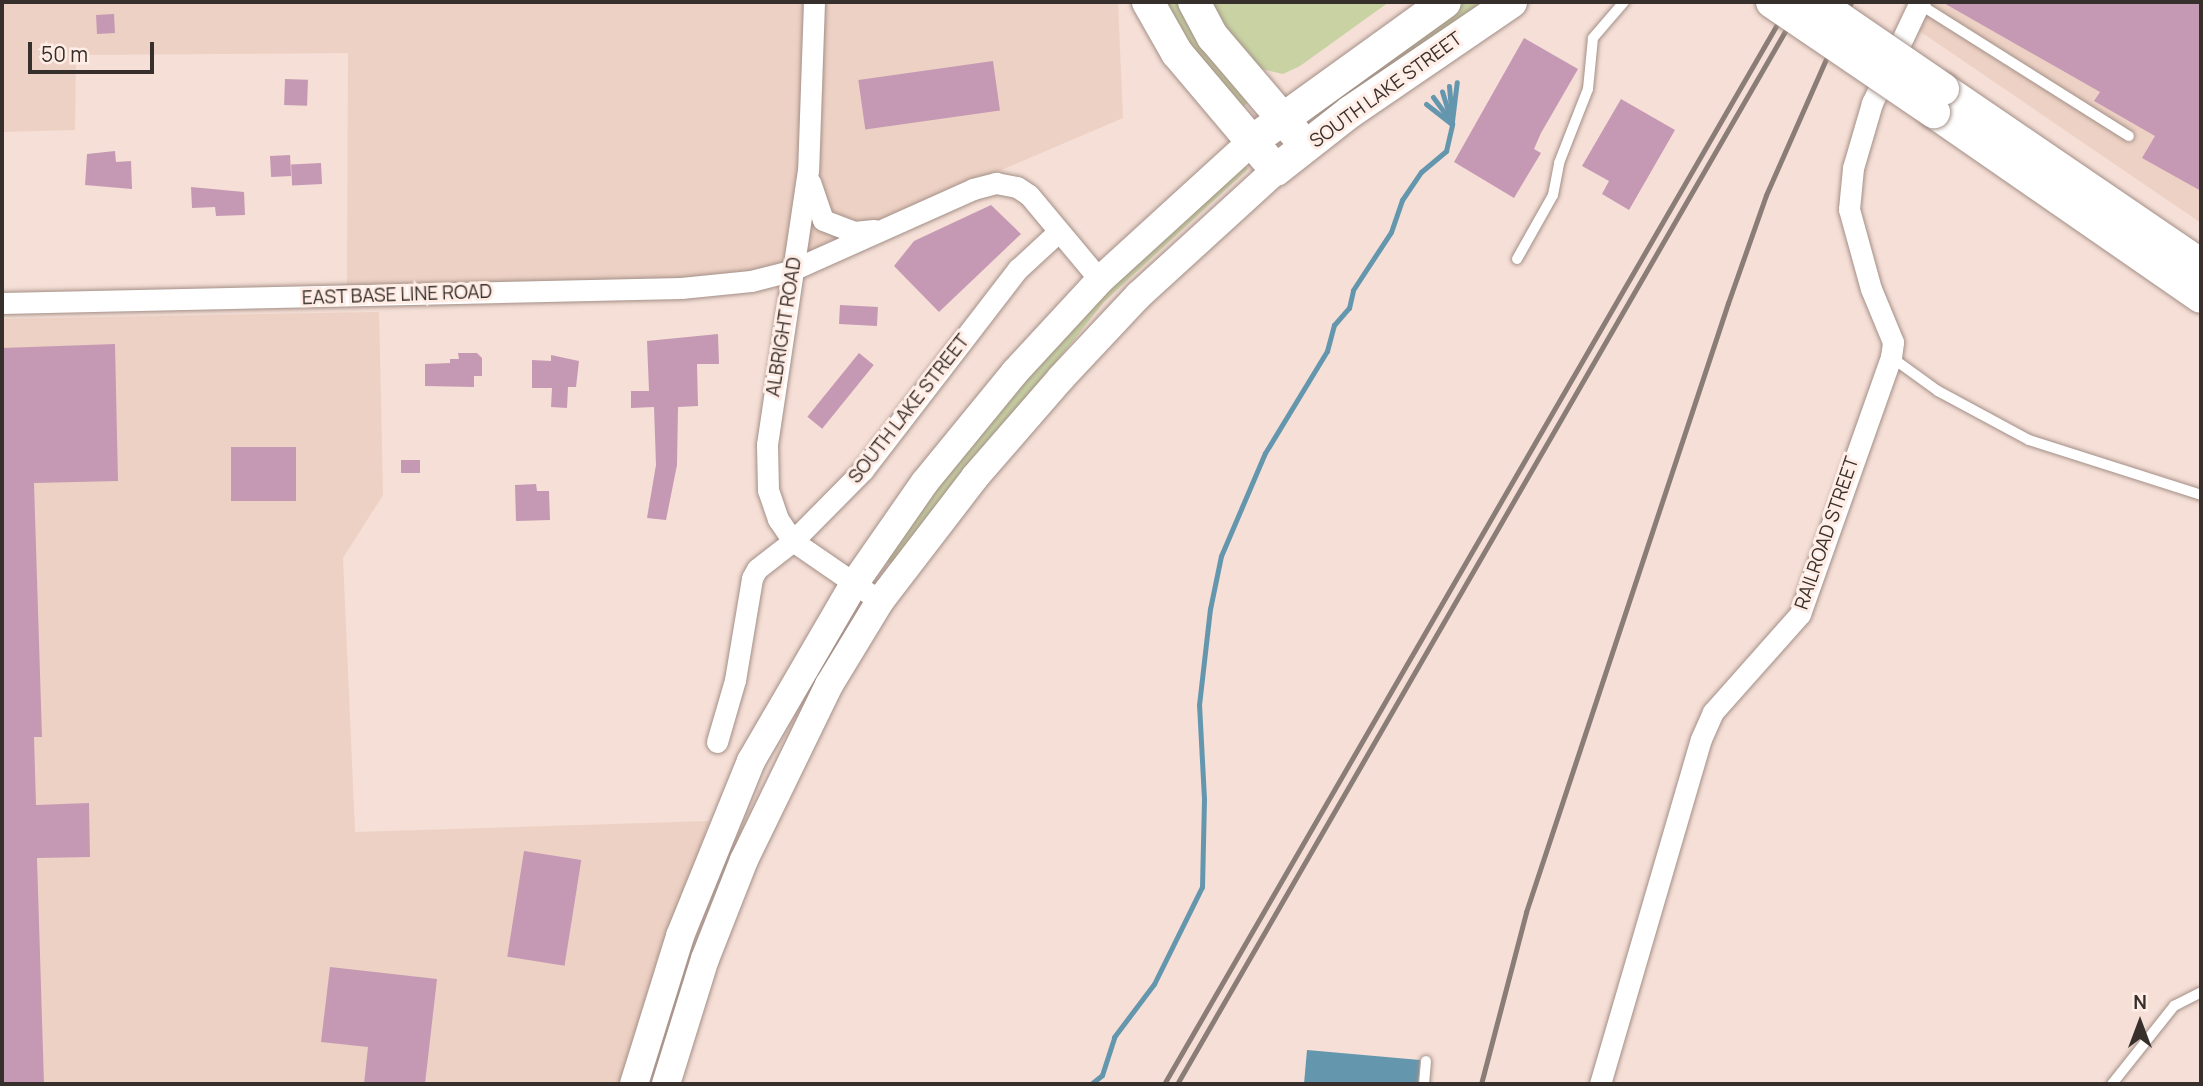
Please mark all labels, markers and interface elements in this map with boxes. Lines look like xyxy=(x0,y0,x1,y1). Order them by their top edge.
street label: SOUTH LAKE STREET xyxy=(1305,27,1467,153)
scale bar xyxy=(32,28,158,72)
text: 50 m xyxy=(41,40,88,68)
street label: ALBRIGHT ROAD xyxy=(762,255,806,399)
street label: EAST BASE LINE ROAD xyxy=(301,280,493,310)
street label: SOUTH LAKE STREET xyxy=(844,330,974,488)
street label: RAILROAD STREET xyxy=(1790,454,1864,612)
north arrow xyxy=(2105,988,2175,1058)
text: N xyxy=(2133,989,2147,1015)

